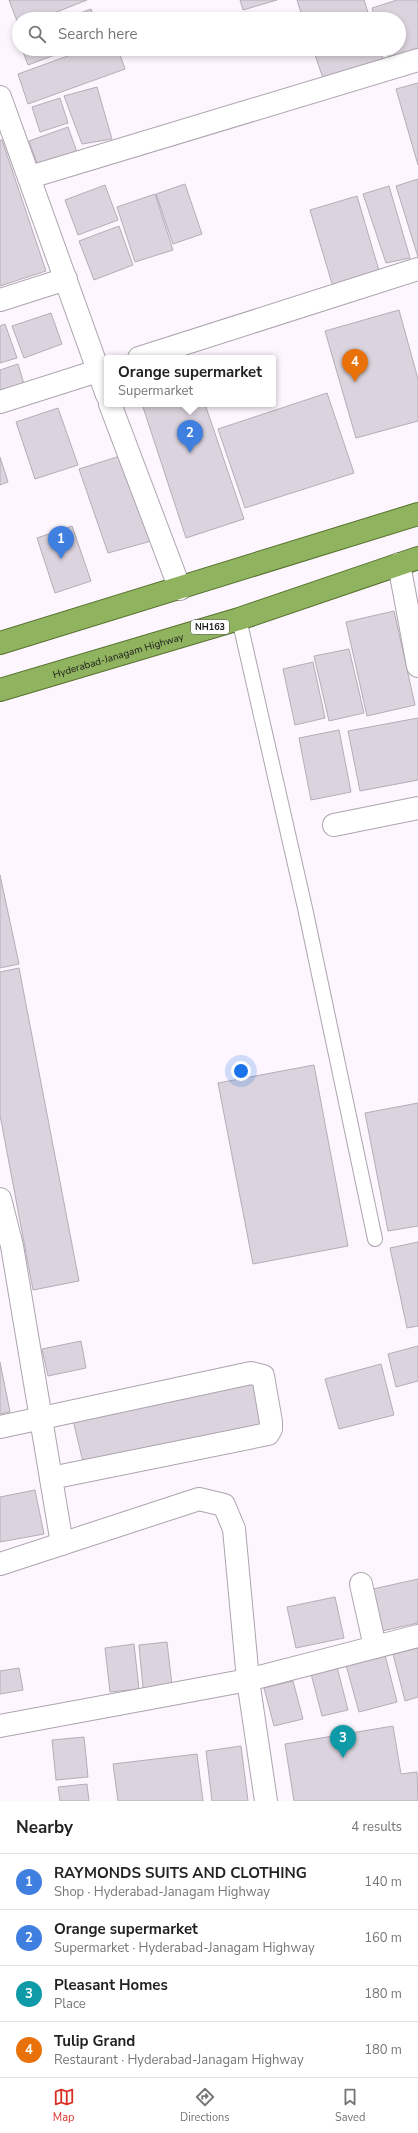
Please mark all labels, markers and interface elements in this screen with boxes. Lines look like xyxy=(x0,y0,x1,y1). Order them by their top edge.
search box xyxy=(12,12,406,56)
icon: search xyxy=(26,23,48,45)
text: Search here xyxy=(58,24,138,44)
pin: 4 xyxy=(342,349,368,382)
popup xyxy=(104,355,276,407)
text: Orange supermarket xyxy=(118,362,262,382)
text: Supermarket xyxy=(118,382,193,400)
pin: 2 xyxy=(177,420,203,453)
pin: 1 xyxy=(48,526,74,559)
road number: NH163 xyxy=(191,620,229,634)
street label: Hyderabad-Janagam Highway xyxy=(51,630,186,682)
your location xyxy=(231,1061,251,1081)
pin: 3 xyxy=(330,1725,356,1758)
text: Nearby xyxy=(16,1816,73,1839)
text: 4 results xyxy=(351,1818,402,1836)
text: RAYMONDS SUITS AND CLOTHING xyxy=(54,1863,307,1883)
text: 1 xyxy=(25,1873,33,1891)
text: 140 m xyxy=(364,1873,402,1891)
text: Shop · Hyderabad-Janagam Highway xyxy=(54,1883,270,1901)
text: Orange supermarket xyxy=(54,1919,198,1939)
text: 2 xyxy=(25,1929,33,1947)
text: 160 m xyxy=(364,1929,402,1947)
text: Supermarket · Hyderabad-Janagam Highway xyxy=(54,1939,315,1957)
text: Pleasant Homes xyxy=(54,1975,168,1995)
text: 3 xyxy=(25,1985,33,2003)
text: 180 m xyxy=(364,1985,402,2003)
text: Place xyxy=(54,1995,86,2013)
text: Tulip Grand xyxy=(54,2031,135,2051)
text: 4 xyxy=(25,2041,33,2059)
text: 180 m xyxy=(364,2041,402,2059)
text: Restaurant · Hyderabad-Janagam Highway xyxy=(54,2051,304,2069)
tab: Map xyxy=(53,2086,75,2125)
tab: Directions xyxy=(180,2086,230,2125)
tab: Saved xyxy=(335,2086,365,2125)

